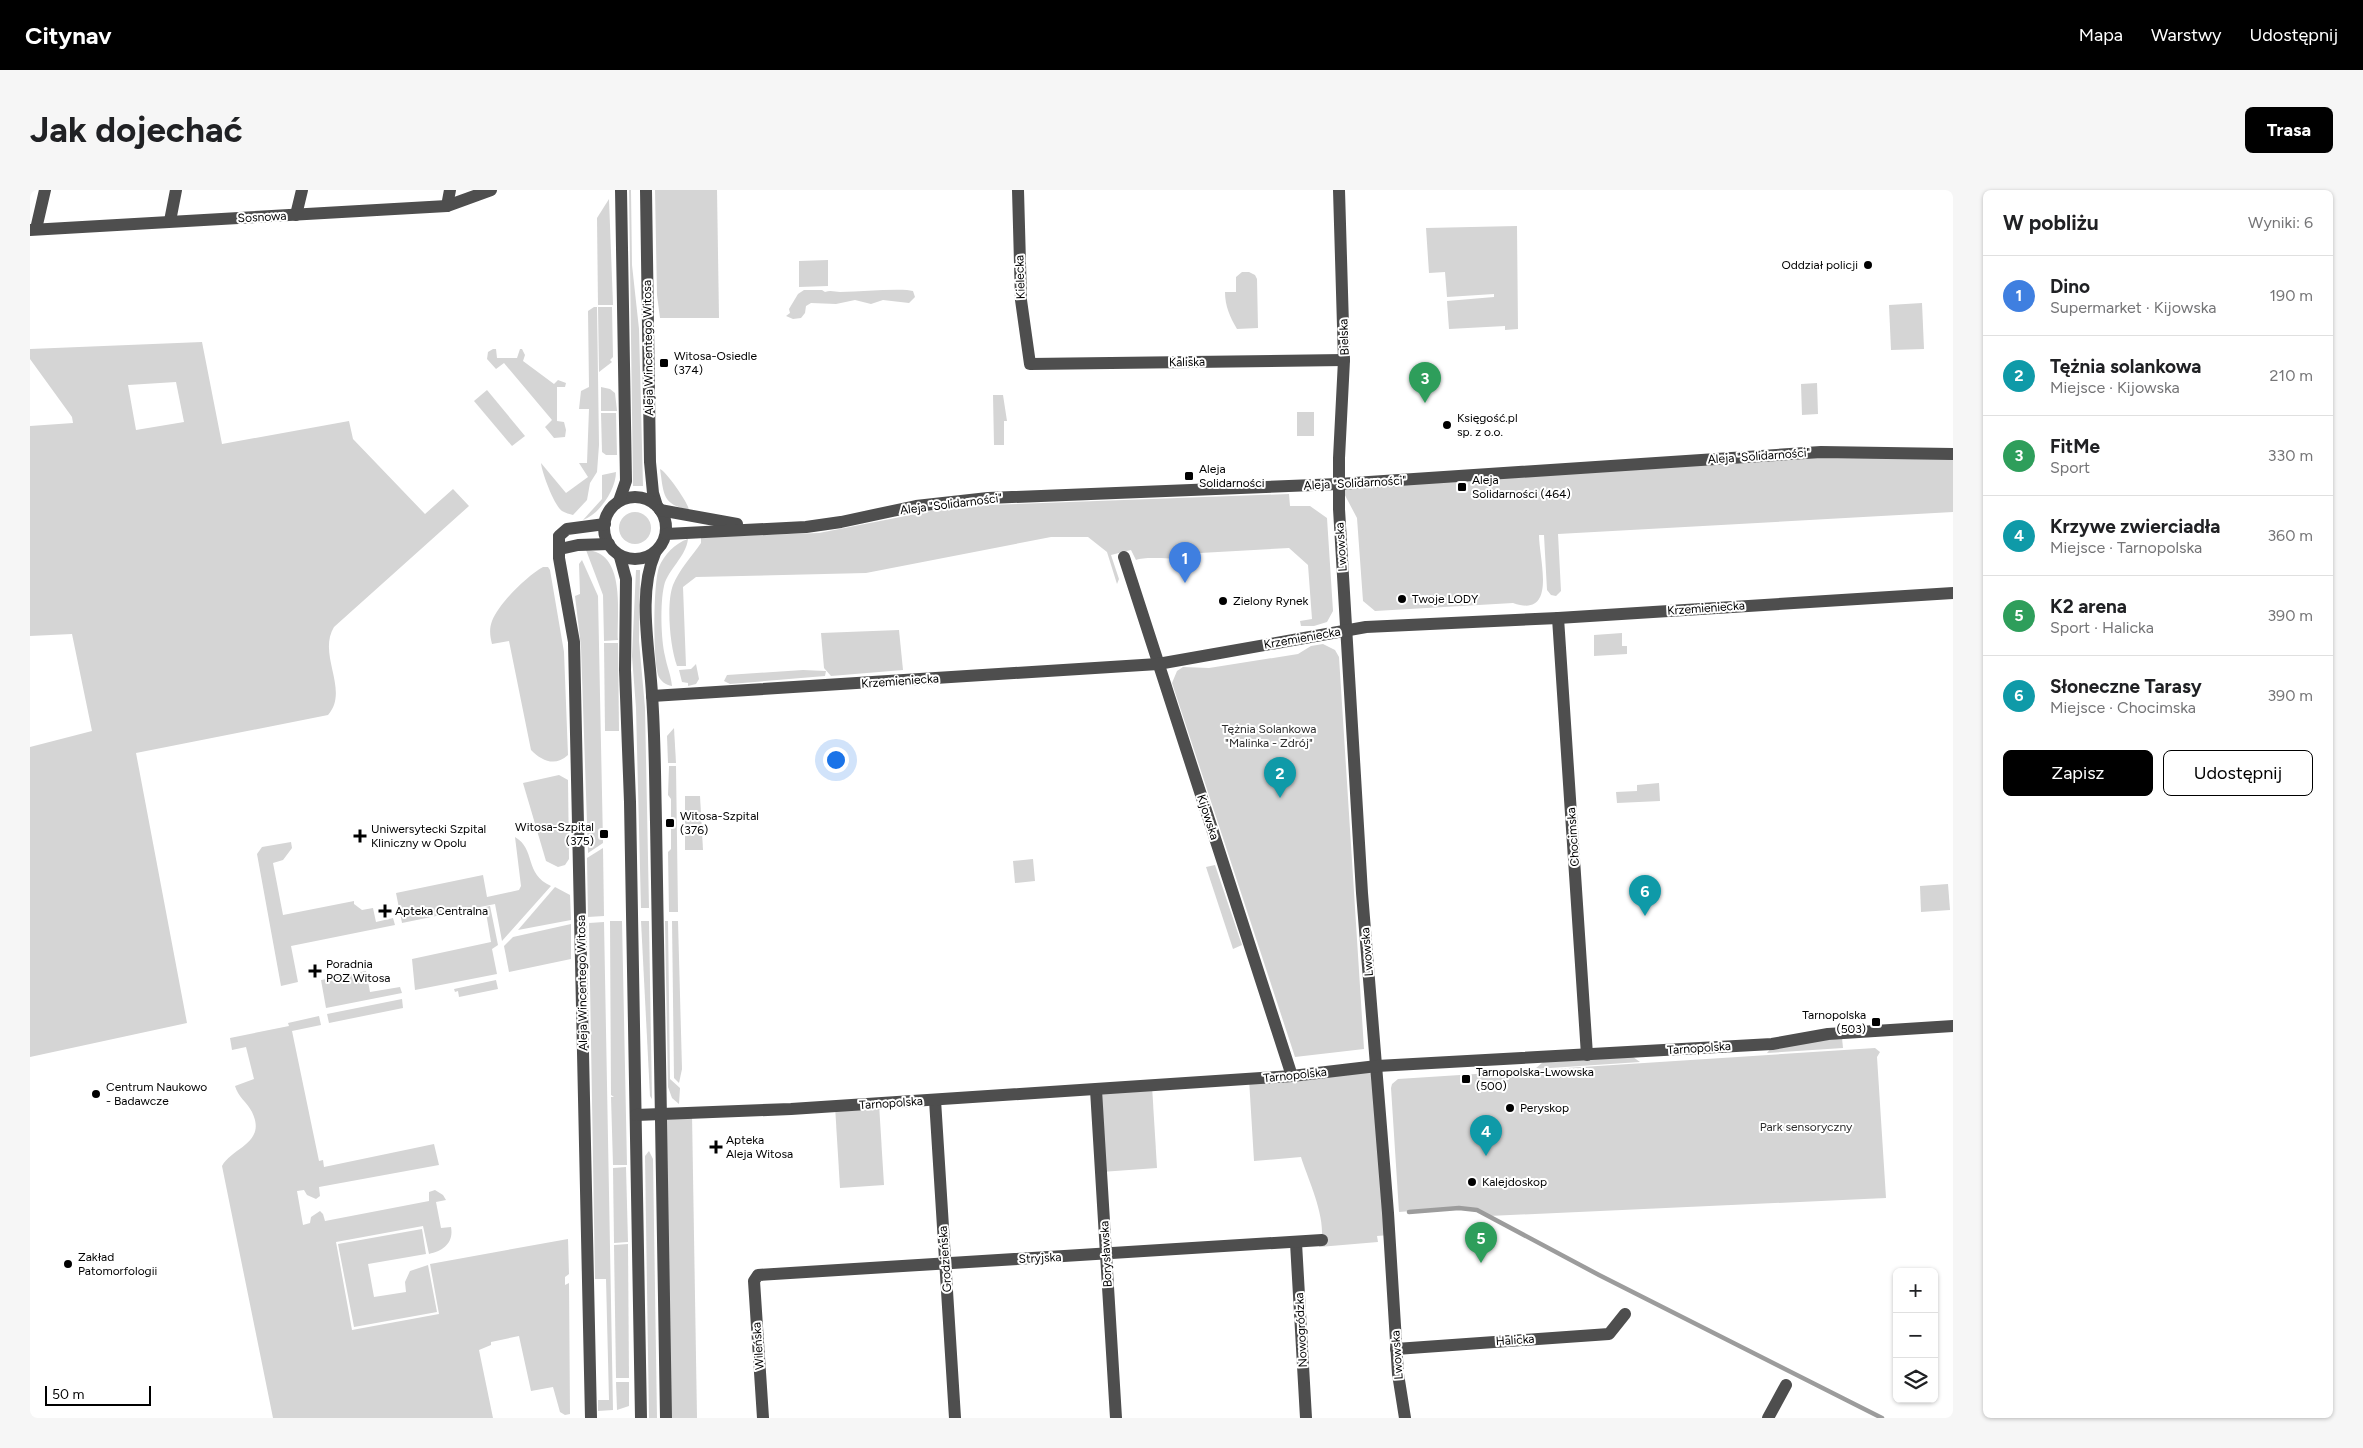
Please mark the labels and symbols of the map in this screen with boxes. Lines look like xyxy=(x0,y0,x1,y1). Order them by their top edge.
street label: Sosnowa xyxy=(237,209,287,225)
street label: Kielecka xyxy=(1012,255,1028,299)
place label: Oddział policji xyxy=(1781,258,1858,272)
marker: Oddział policji xyxy=(1862,259,1874,271)
street label: Aleja Wincentego Witosa xyxy=(640,280,656,416)
street label: Bielska xyxy=(1336,318,1352,356)
place label: Witosa-Osiedle (374) xyxy=(674,349,757,377)
street label: Kaliska xyxy=(1169,355,1205,369)
marker: Witosa-Osiedle (374) xyxy=(658,357,670,369)
pin: 3 xyxy=(1409,362,1441,403)
place label: Księgość.pl sp. z o.o. xyxy=(1457,411,1518,439)
marker: Księgość.pl sp. z o.o. xyxy=(1441,419,1453,431)
street label: Aleja "Solidarności" xyxy=(1707,445,1811,467)
place label: Aleja Solidarności xyxy=(1199,462,1265,490)
marker: Aleja Solidarności xyxy=(1183,470,1195,482)
street label: Aleja "Solidarności" xyxy=(1303,473,1407,493)
place label: Aleja Solidarności (464) xyxy=(1472,473,1571,501)
marker: Aleja Solidarności (464) xyxy=(1456,481,1468,493)
street label: Aleja "Solidarności" xyxy=(899,491,1003,517)
street label: Lwowska xyxy=(1332,522,1350,572)
pin: 1 xyxy=(1169,542,1201,583)
place label: Twoje LODY xyxy=(1412,592,1479,606)
marker: Twoje LODY xyxy=(1396,593,1408,605)
place label: Zielony Rynek xyxy=(1233,594,1309,608)
marker: Zielony Rynek xyxy=(1217,595,1229,607)
street label: Krzemieniecka xyxy=(1667,598,1745,618)
street label: Krzemieniecka xyxy=(1263,624,1341,652)
street label: Krzemieniecka xyxy=(861,671,939,691)
park label: Tężnia Solankowa "Malinka - Zdrój" xyxy=(1222,722,1316,750)
your location xyxy=(823,747,849,773)
pin: 2 xyxy=(1264,757,1296,798)
street label: Kijowska xyxy=(1194,793,1222,841)
street label: Chocimska xyxy=(1564,807,1582,867)
place label: Witosa-Szpital (376) xyxy=(680,809,759,837)
marker: Witosa-Szpital (376) xyxy=(664,817,676,829)
place label: Witosa-Szpital (375) xyxy=(515,820,594,848)
place label: Uniwersytecki Szpital Kliniczny w Opolu xyxy=(371,822,486,850)
marker: Witosa-Szpital (375) xyxy=(598,828,610,840)
marker: Uniwersytecki Szpital Kliniczny w Opolu xyxy=(353,829,367,843)
pin: 6 xyxy=(1629,875,1661,916)
place label: Apteka Centralna xyxy=(395,904,488,918)
marker: Apteka Centralna xyxy=(379,905,391,917)
street label: Aleja Wincentego Witosa xyxy=(574,915,590,1051)
street label: Lwowska xyxy=(1358,927,1376,977)
place label: Poradnia POZ Witosa xyxy=(326,957,390,985)
marker: Poradnia POZ Witosa xyxy=(308,964,322,978)
place label: Tarnopolska (503) xyxy=(1802,1008,1866,1036)
marker: Tarnopolska (503) xyxy=(1870,1016,1882,1028)
street label: Tarnopolska xyxy=(1667,1039,1731,1057)
street label: Tarnopolska xyxy=(1263,1065,1327,1085)
place label: Tarnopolska-Lwowska (500) xyxy=(1476,1065,1594,1093)
marker: Tarnopolska-Lwowska (500) xyxy=(1460,1073,1472,1085)
place label: Centrum Naukowo - Badawcze xyxy=(106,1080,207,1108)
marker: Centrum Naukowo - Badawcze xyxy=(90,1088,102,1100)
street label: Tarnopolska xyxy=(859,1094,923,1112)
place label: Peryskop xyxy=(1520,1101,1569,1115)
marker: Peryskop xyxy=(1504,1102,1516,1114)
pin: 4 xyxy=(1470,1115,1502,1156)
park label: Park sensoryczny xyxy=(1760,1120,1853,1134)
place label: Apteka Aleja Witosa xyxy=(726,1133,793,1161)
marker: Apteka Aleja Witosa xyxy=(710,1141,722,1153)
place label: Kalejdoskop xyxy=(1482,1175,1547,1189)
marker: Kalejdoskop xyxy=(1466,1176,1478,1188)
street label: Borysławska xyxy=(1097,1220,1115,1288)
pin: 5 xyxy=(1465,1222,1497,1263)
street label: Grodzieńska xyxy=(936,1225,954,1293)
place label: Zakład Patomorfologii xyxy=(78,1250,157,1278)
street label: Stryjska xyxy=(1018,1250,1062,1266)
marker: Zakład Patomorfologii xyxy=(62,1258,74,1270)
street label: Nowogródzka xyxy=(1292,1292,1310,1368)
street label: Wileńska xyxy=(749,1322,767,1370)
street label: Lwowska xyxy=(1388,1330,1406,1380)
street label: Halicka xyxy=(1495,1332,1535,1348)
scale bar xyxy=(45,1383,151,1406)

